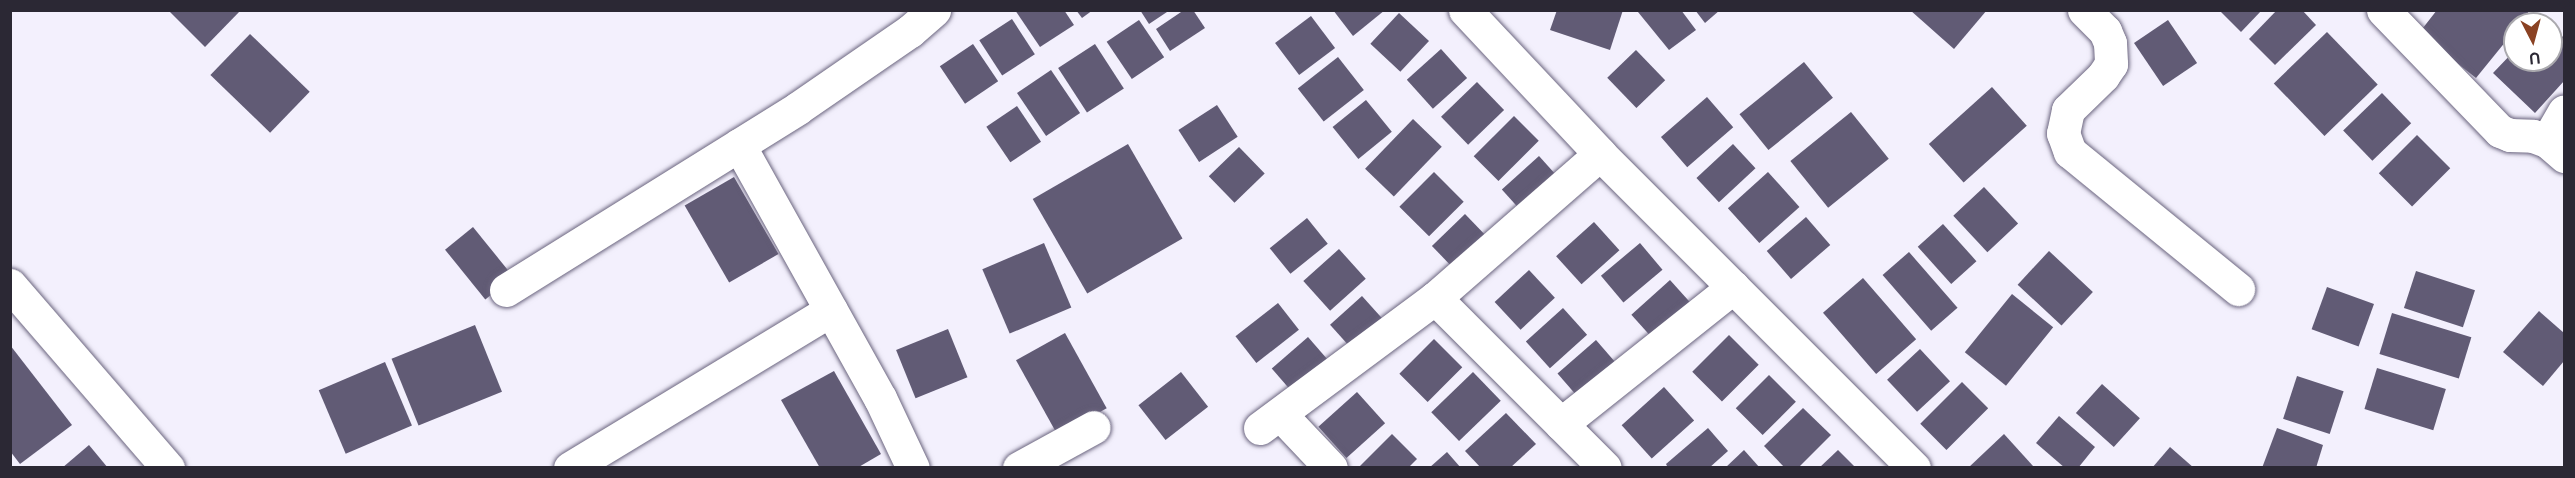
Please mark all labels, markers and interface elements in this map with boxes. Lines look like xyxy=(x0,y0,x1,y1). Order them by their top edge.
north arrow xyxy=(2503,12,2563,72)
text: U xyxy=(2528,48,2541,68)

